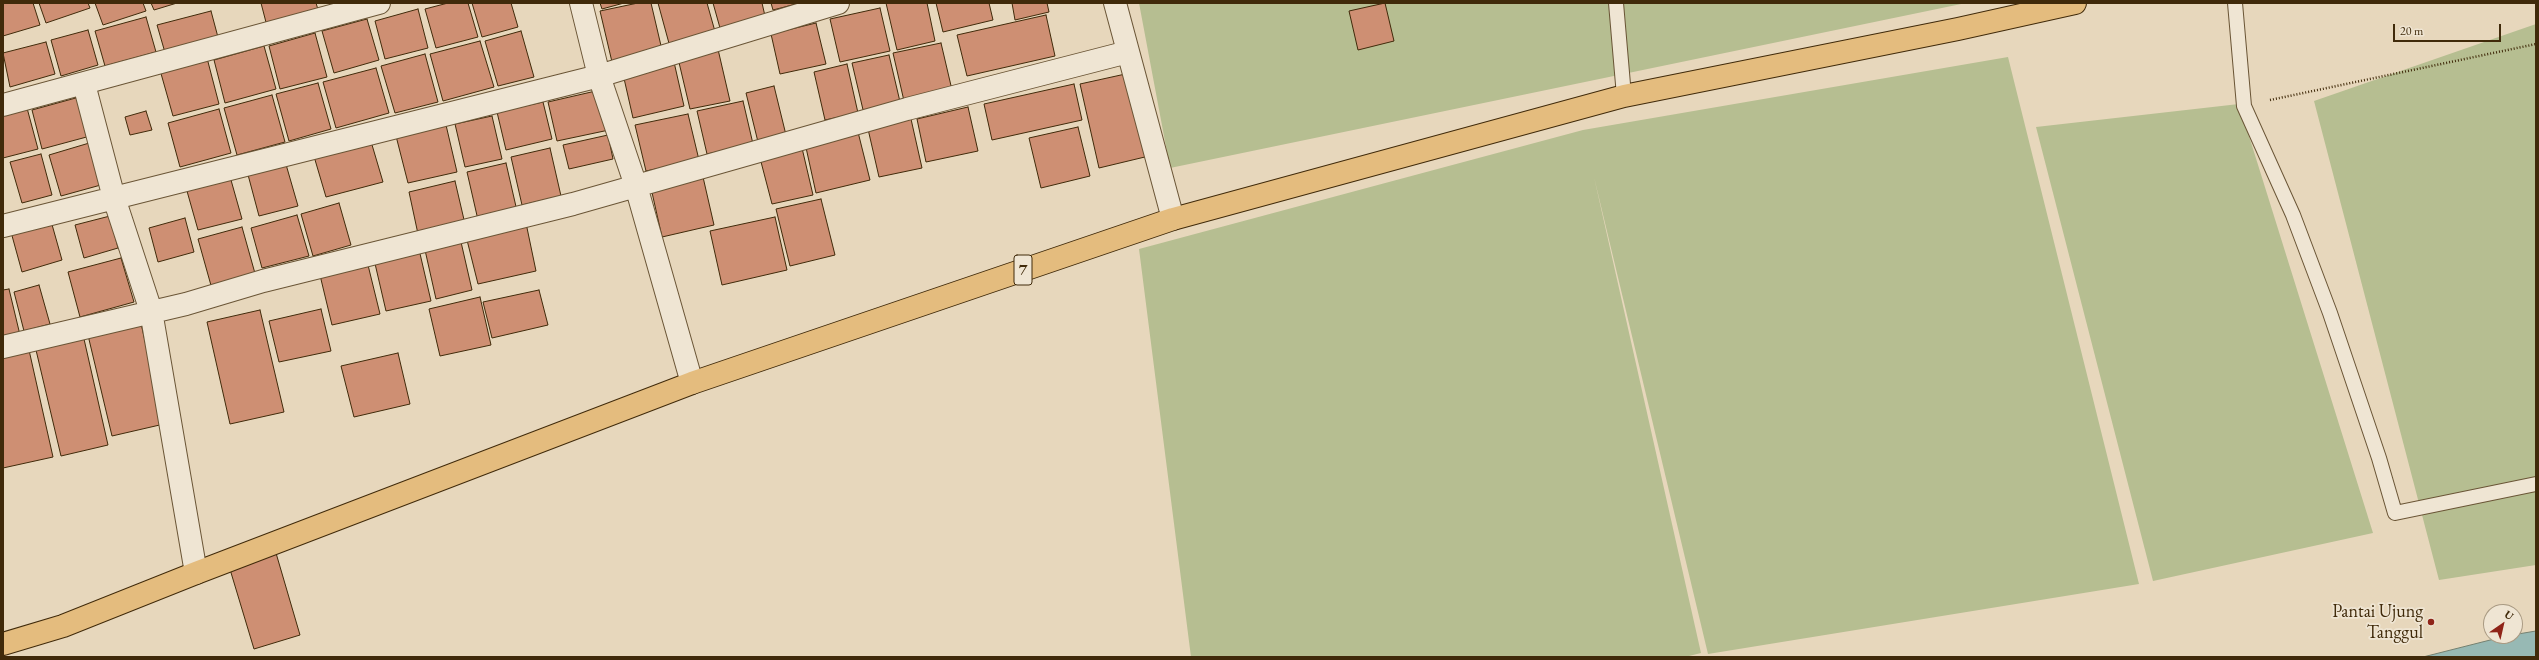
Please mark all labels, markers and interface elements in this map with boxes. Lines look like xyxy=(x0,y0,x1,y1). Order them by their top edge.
scale bar xyxy=(2395,16,2503,42)
text: 20 m xyxy=(2400,23,2423,39)
road number: 7 xyxy=(1014,255,1032,285)
place label: Pantai Ujung Tanggul xyxy=(2332,601,2423,644)
north arrow xyxy=(2483,604,2523,644)
text: U xyxy=(2502,607,2516,623)
marker: Pantai Ujung Tanggul xyxy=(2426,617,2436,627)

